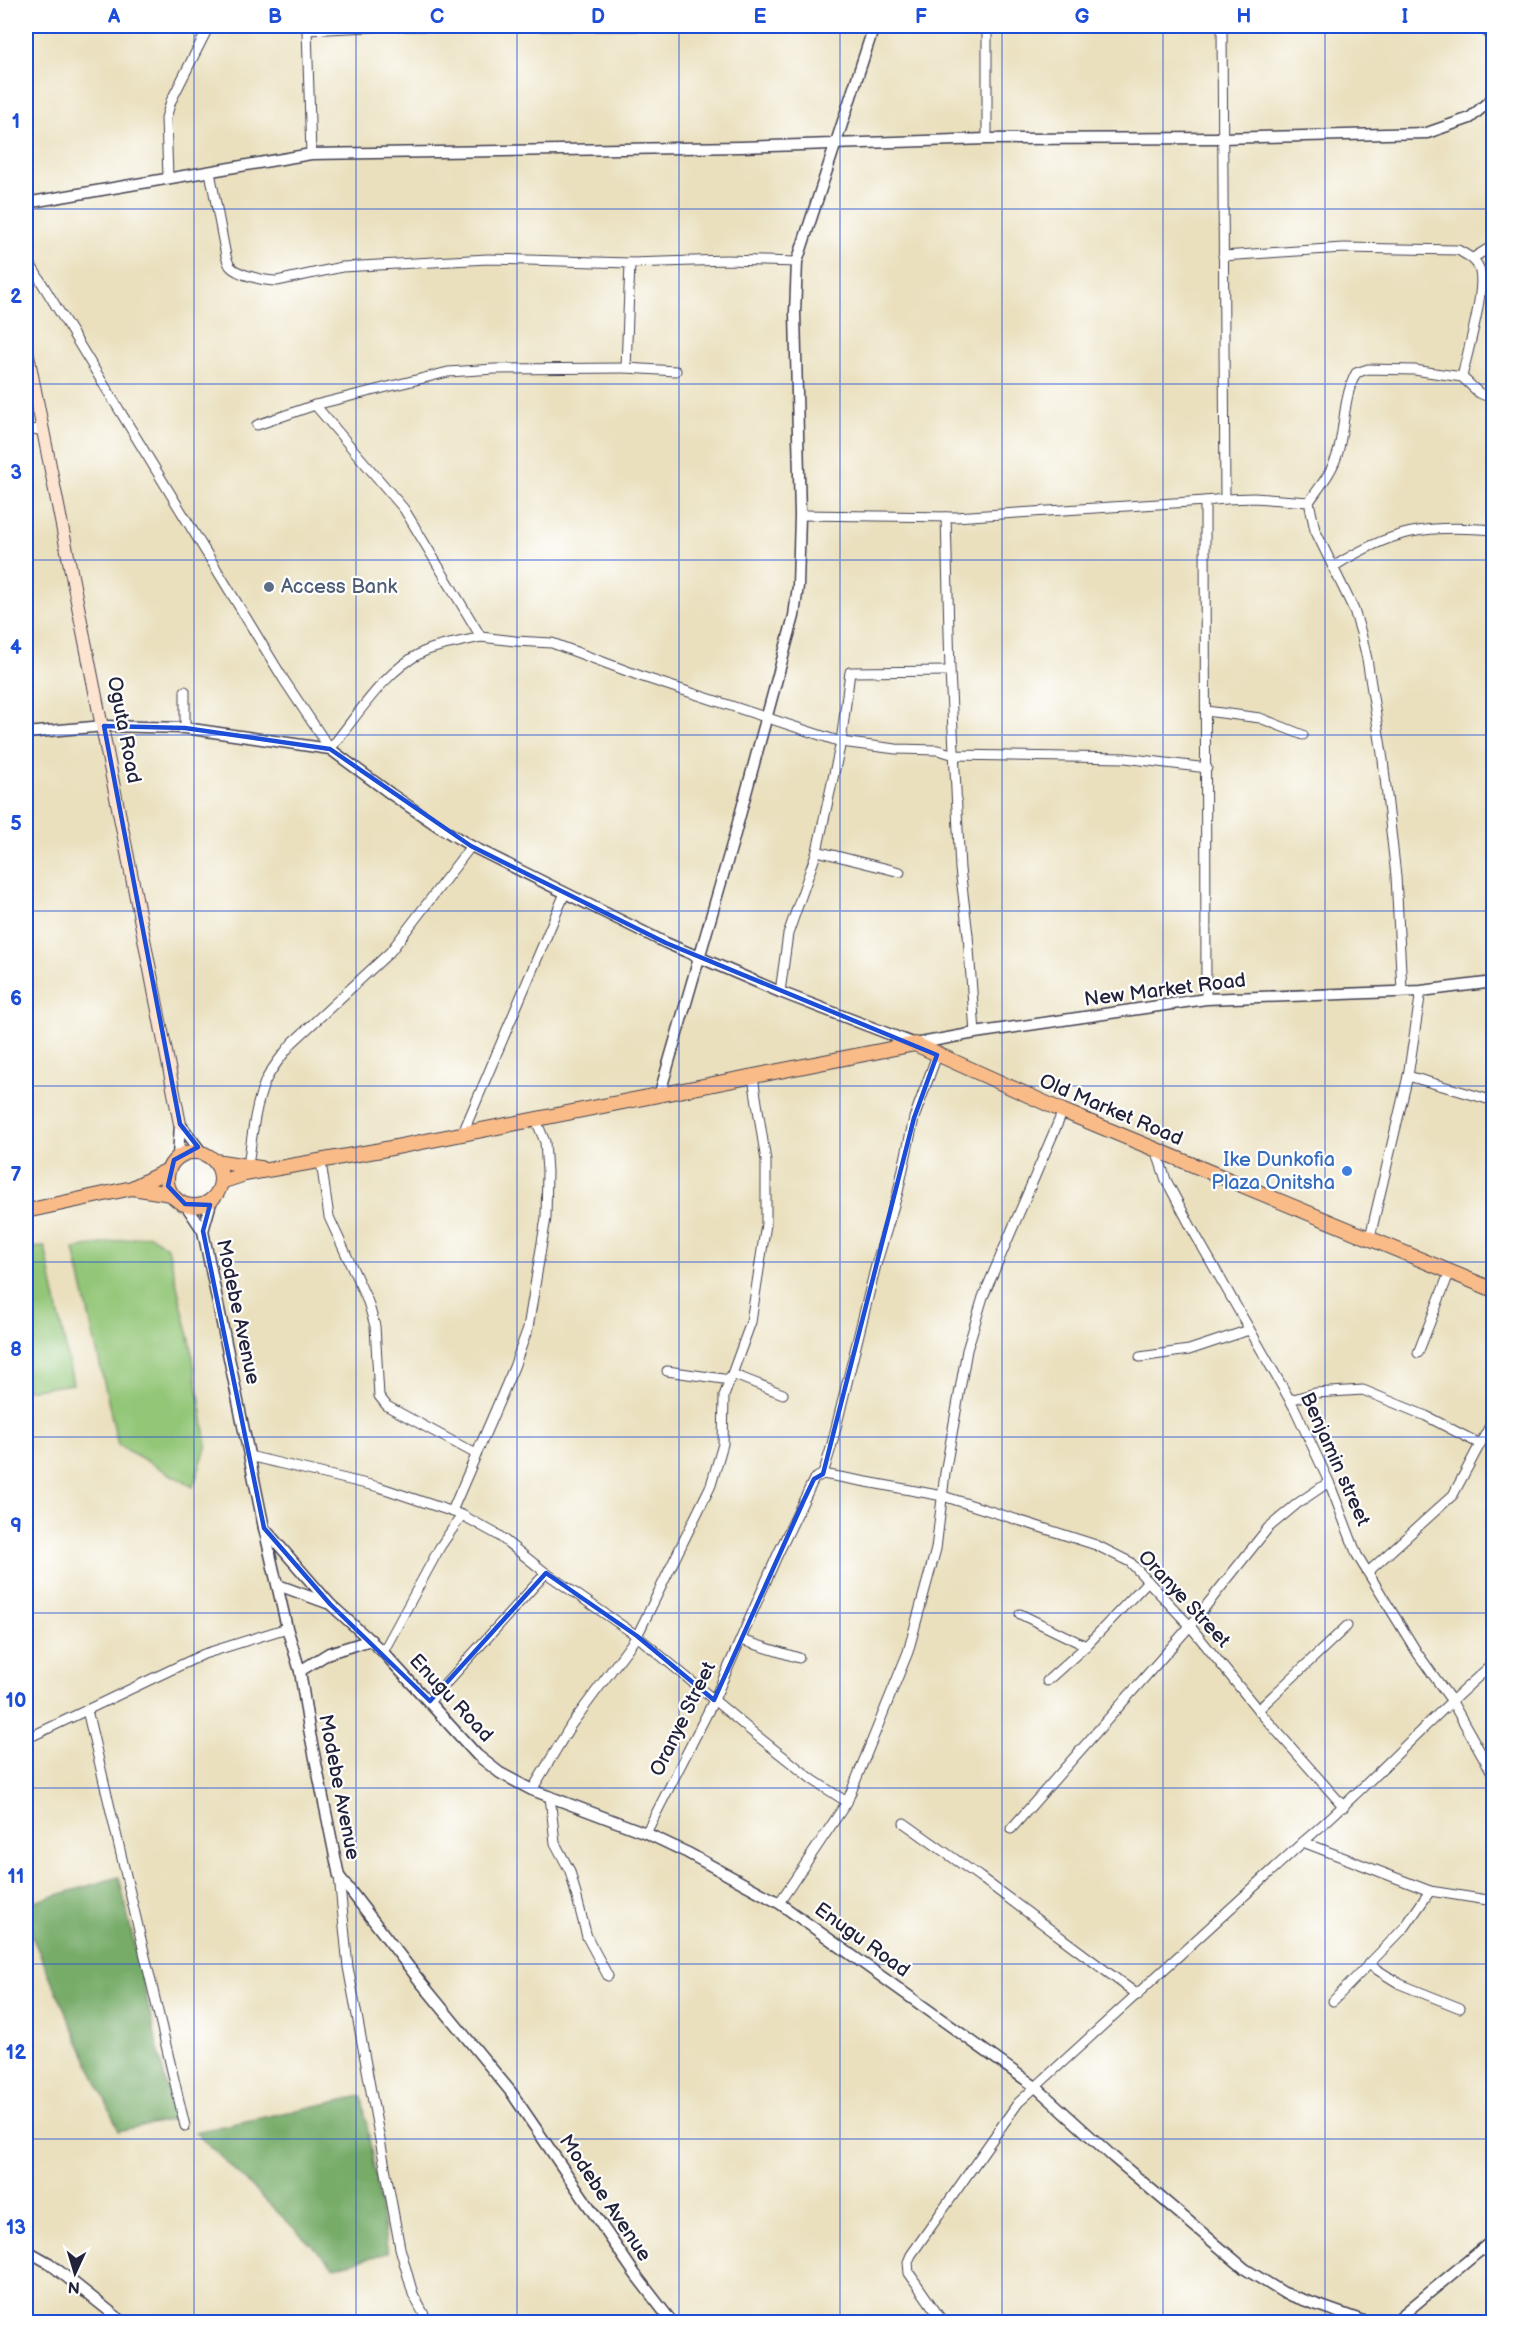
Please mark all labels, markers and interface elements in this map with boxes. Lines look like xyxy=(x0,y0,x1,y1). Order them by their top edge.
text: A xyxy=(107,5,121,29)
text: B xyxy=(268,5,282,29)
text: C xyxy=(430,5,444,29)
text: D xyxy=(591,5,605,29)
text: E xyxy=(754,5,767,29)
text: F xyxy=(915,5,927,29)
text: G xyxy=(1075,5,1090,29)
text: H xyxy=(1237,5,1251,29)
text: I xyxy=(1402,5,1408,29)
text: 1 xyxy=(12,110,20,134)
text: 2 xyxy=(10,285,22,309)
text: 3 xyxy=(10,461,22,485)
place label: Access Bank xyxy=(281,575,397,599)
marker: Access Bank xyxy=(262,580,276,594)
text: 4 xyxy=(10,636,22,660)
street label: Oguta Road xyxy=(102,675,146,785)
text: 5 xyxy=(10,812,22,836)
street label: New Market Road xyxy=(1083,968,1247,1012)
text: 6 xyxy=(10,987,22,1011)
street label: Old Market Road xyxy=(1036,1069,1186,1151)
place label: Ike Dunkofia Plaza Onitsha xyxy=(1211,1148,1335,1195)
text: 7 xyxy=(10,1163,22,1187)
marker: Ike Dunkofia Plaza Onitsha xyxy=(1340,1164,1354,1178)
street label: Modebe Avenue xyxy=(211,1237,265,1387)
text: 8 xyxy=(10,1338,22,1362)
street label: Benjamin street xyxy=(1295,1389,1375,1529)
text: 9 xyxy=(10,1514,22,1538)
street label: Oranye Street xyxy=(1133,1545,1235,1653)
street label: Enugu Road xyxy=(404,1649,498,1747)
street label: Oranye Street xyxy=(645,1658,721,1780)
text: 10 xyxy=(6,1689,26,1713)
street label: Modebe Avenue xyxy=(313,1712,365,1862)
text: 11 xyxy=(8,1865,24,1889)
street label: Enugu Road xyxy=(810,1897,914,1983)
text: 12 xyxy=(6,2041,26,2065)
street label: Modebe Avenue xyxy=(554,2130,656,2266)
text: 13 xyxy=(6,2216,26,2240)
north arrow xyxy=(45,2243,105,2303)
text: N xyxy=(67,2277,81,2296)

